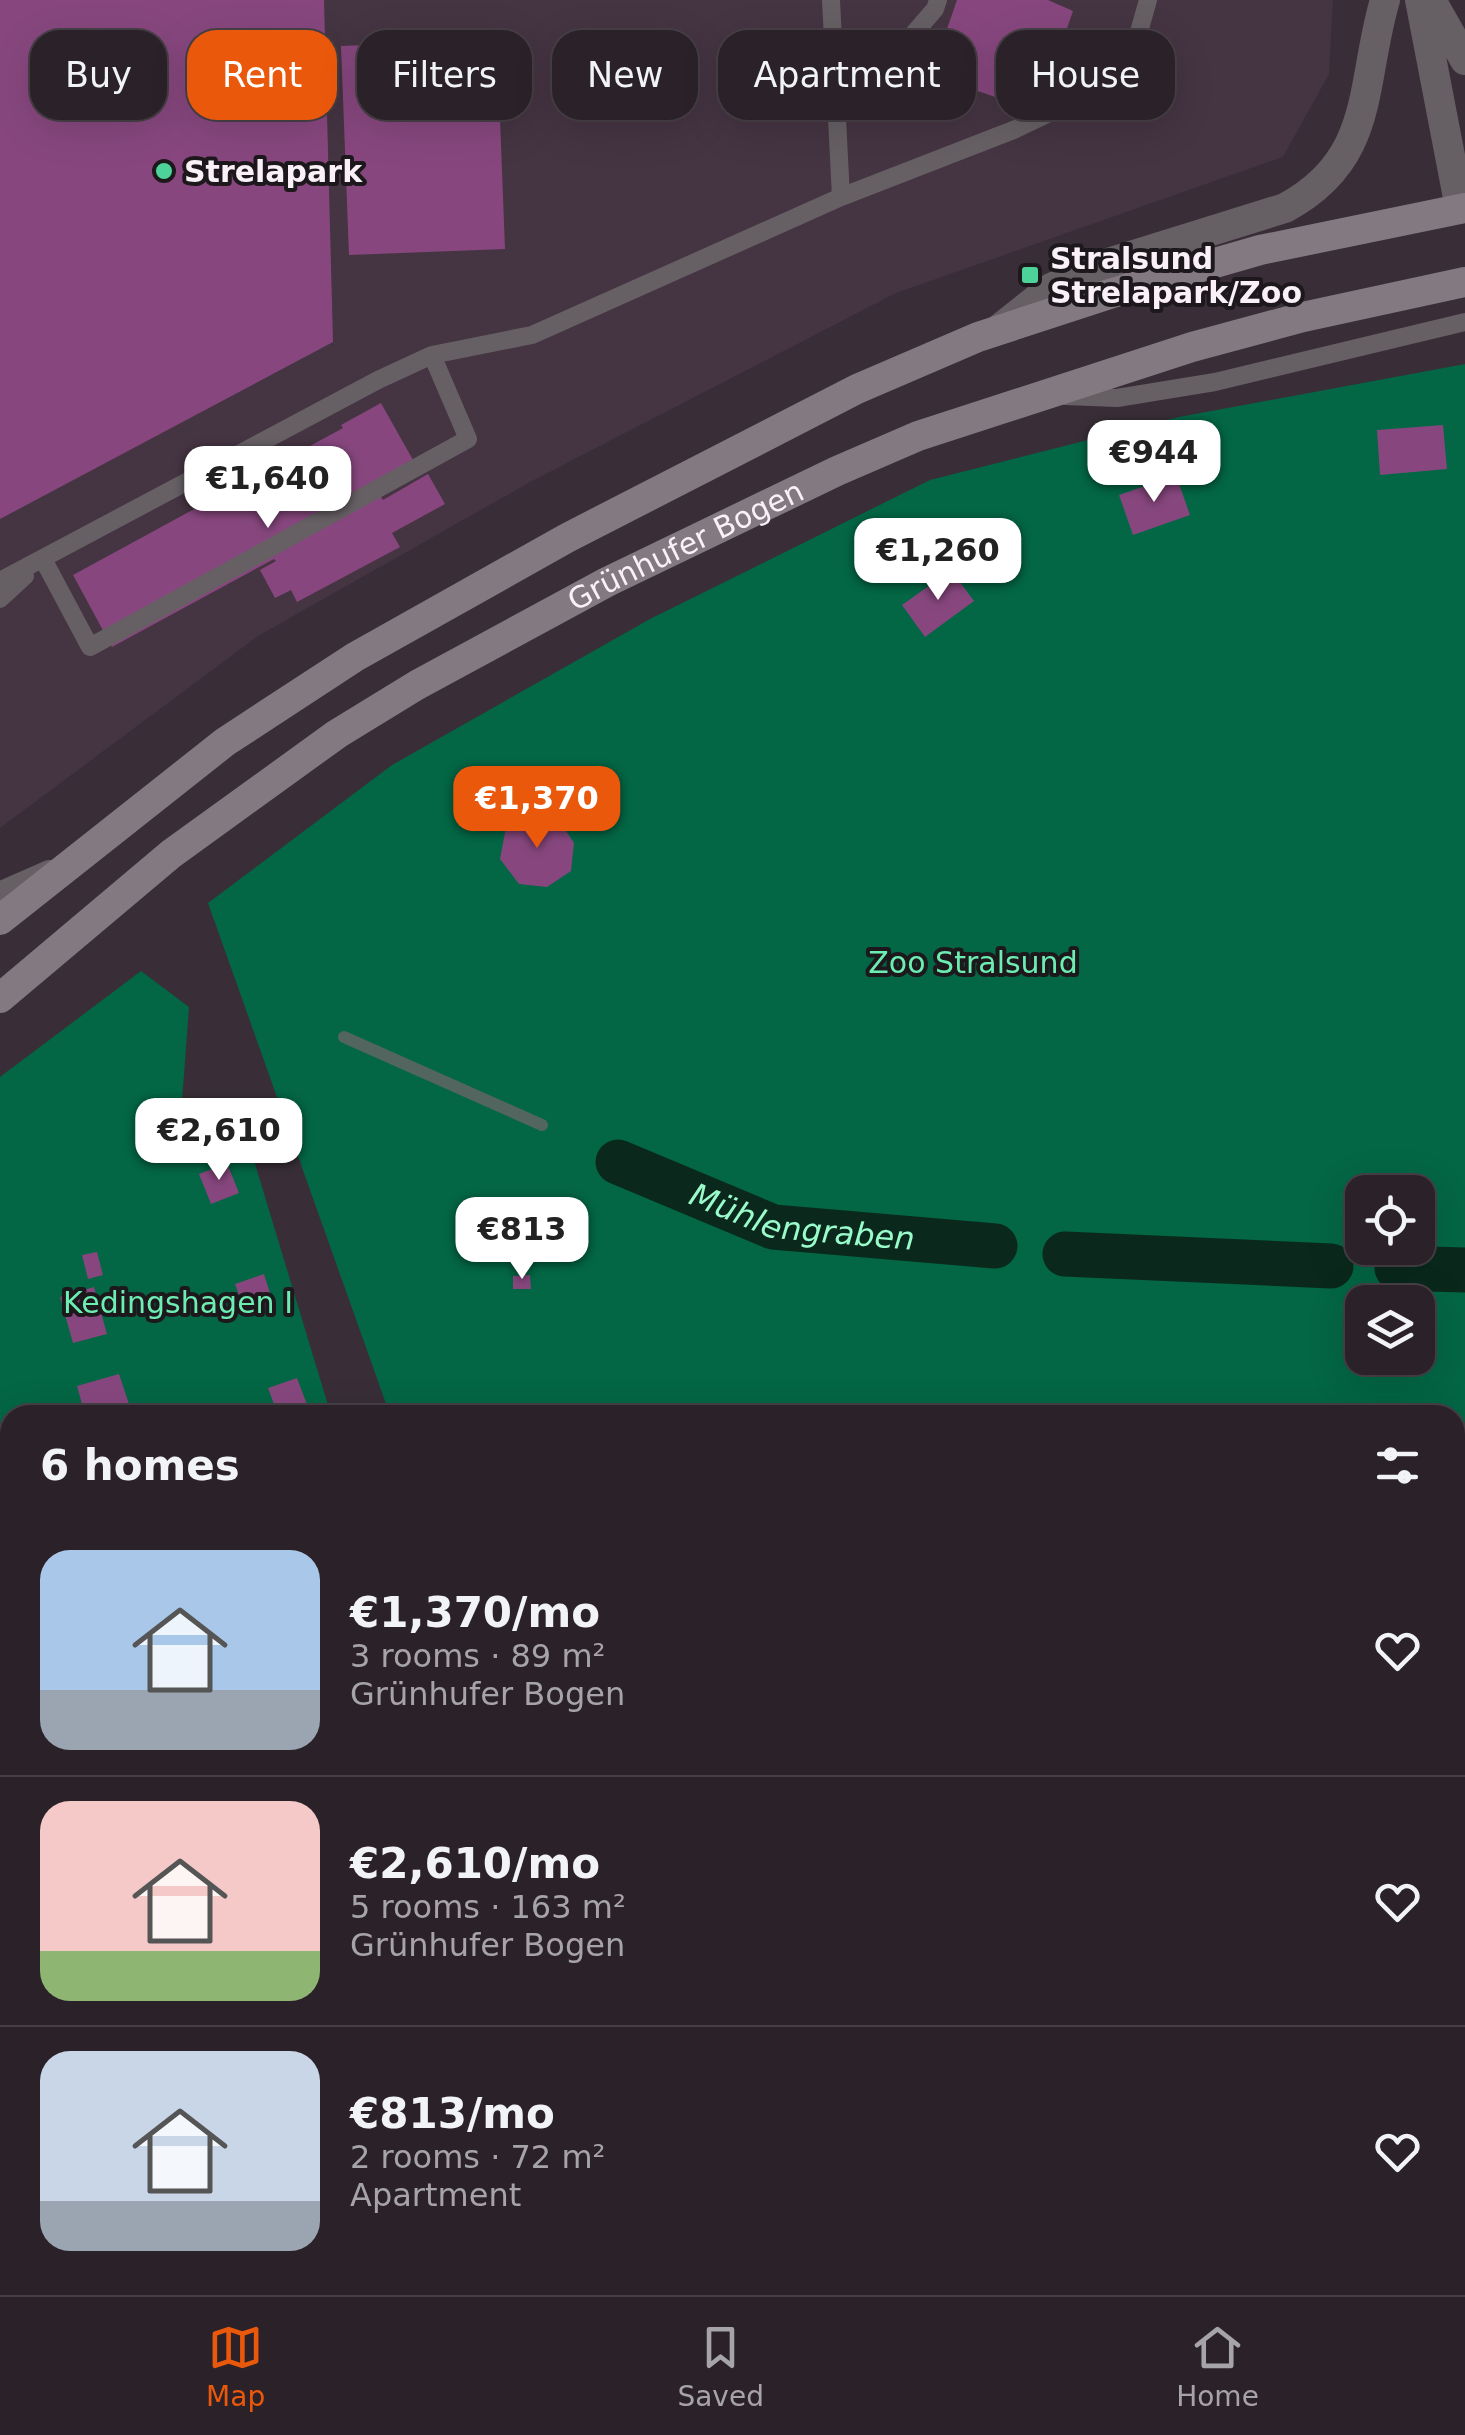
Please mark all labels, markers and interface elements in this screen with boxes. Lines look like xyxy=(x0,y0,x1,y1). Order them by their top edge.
chip: Buy xyxy=(30,30,167,120)
chip: Rent xyxy=(187,30,337,120)
chip: Filters xyxy=(357,30,532,120)
chip: New xyxy=(552,30,698,120)
chip: Apartment xyxy=(718,30,976,120)
chip: House xyxy=(996,30,1175,120)
place label: Strelapark xyxy=(184,154,363,189)
marker: Strelapark xyxy=(153,160,175,182)
place label: Stralsund Strelapark/Zoo xyxy=(1050,241,1302,310)
marker: Stralsund Strelapark/Zoo xyxy=(1019,264,1041,286)
pin: €944 xyxy=(1095,420,1213,505)
text: €944 xyxy=(1109,433,1199,471)
pin: €1,640 xyxy=(187,446,349,531)
text: €1,640 xyxy=(206,459,330,497)
street label: Grünhufer Bogen xyxy=(561,472,809,618)
pin: €1,260 xyxy=(857,518,1019,603)
text: €1,260 xyxy=(876,531,1000,569)
pin: €1,370 xyxy=(456,766,618,851)
text: €1,370 xyxy=(475,779,599,817)
park label: Zoo Stralsund xyxy=(868,945,1078,980)
pin: €2,610 xyxy=(138,1098,300,1183)
text: €2,610 xyxy=(157,1111,281,1149)
water label: Mühlengraben xyxy=(684,1175,916,1258)
map controls xyxy=(1345,1175,1435,1375)
button: locate xyxy=(1345,1175,1435,1265)
pin: €813 xyxy=(463,1197,581,1282)
text: €813 xyxy=(477,1210,567,1248)
park label: Kedingshagen I xyxy=(63,1285,293,1320)
button: layers xyxy=(1345,1285,1435,1375)
icon: filters xyxy=(1370,1438,1425,1493)
text: 6 homes xyxy=(40,1441,240,1490)
text: €1,370/mo xyxy=(350,1588,600,1637)
icon: home xyxy=(120,1590,240,1710)
icon: heart xyxy=(1370,1623,1425,1678)
text: 3 rooms · 89 m² xyxy=(350,1637,605,1675)
text: Grünhufer Bogen xyxy=(350,1675,625,1713)
text: €2,610/mo xyxy=(350,1839,600,1888)
icon: home xyxy=(120,1841,240,1961)
icon: heart xyxy=(1370,1874,1425,1929)
text: 5 rooms · 163 m² xyxy=(350,1888,626,1926)
text: Grünhufer Bogen xyxy=(350,1926,625,1964)
text: €813/mo xyxy=(350,2089,555,2138)
icon: home xyxy=(120,2091,240,2211)
icon: heart xyxy=(1370,2124,1425,2179)
text: 2 rooms · 72 m² xyxy=(350,2138,605,2176)
text: Apartment xyxy=(350,2176,521,2214)
tab: Map xyxy=(206,2320,265,2413)
tab: Saved xyxy=(677,2320,764,2413)
tab: Home xyxy=(1176,2320,1259,2413)

